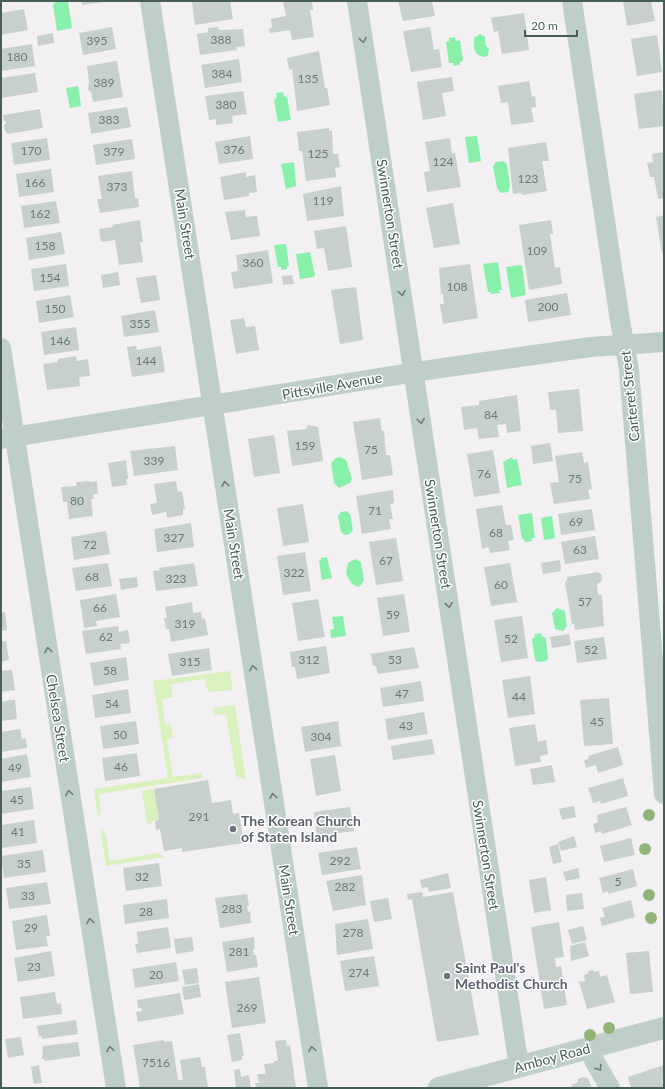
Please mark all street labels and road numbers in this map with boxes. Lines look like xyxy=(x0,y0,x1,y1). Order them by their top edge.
street label: Swinnerton Street xyxy=(373,158,408,270)
street label: Main Street xyxy=(172,187,199,260)
street label: Carteret Street xyxy=(616,350,643,442)
street label: Pittsville Avenue xyxy=(281,368,383,403)
street label: Swinnerton Street xyxy=(421,478,456,590)
street label: Main Street xyxy=(221,507,248,580)
street label: Chelsea Street xyxy=(43,673,74,763)
street label: Swinnerton Street xyxy=(469,799,504,911)
street label: Main Street xyxy=(276,863,303,936)
street label: Amboy Road xyxy=(512,1039,592,1076)

